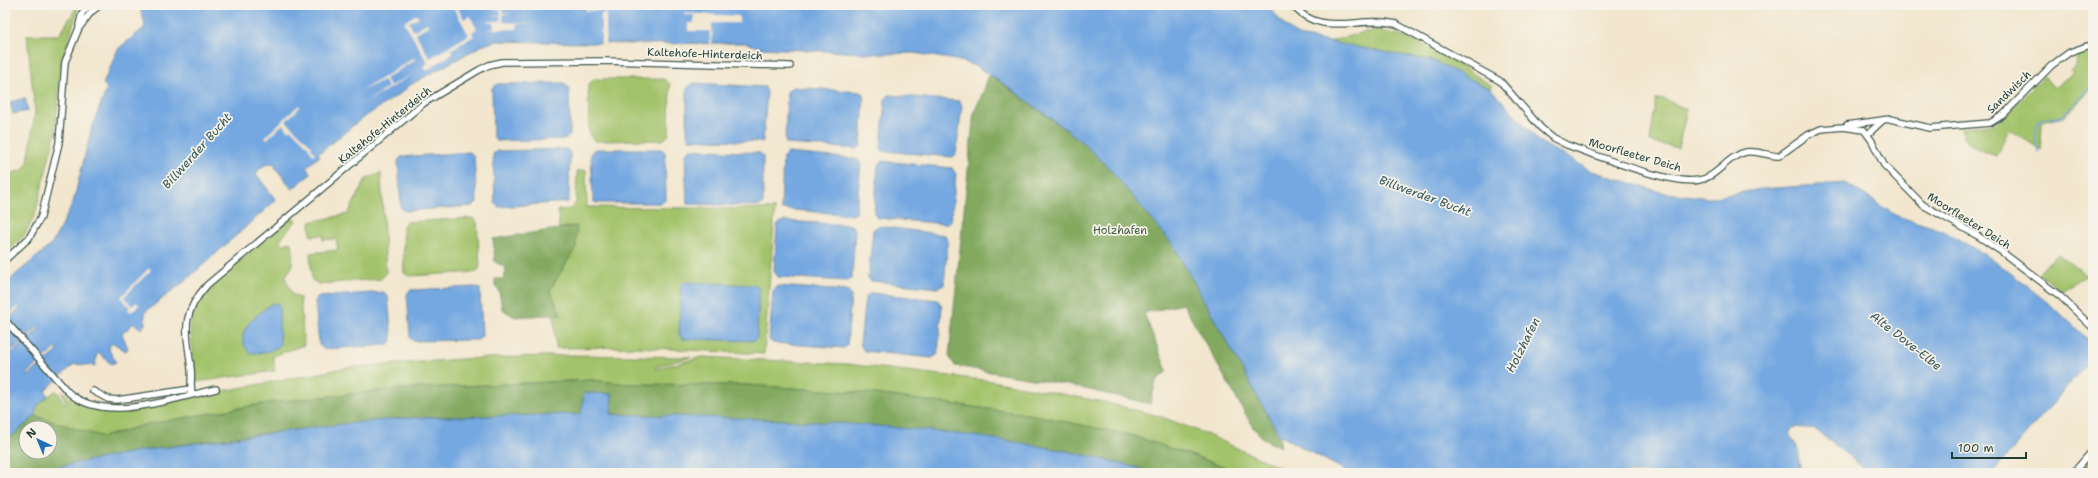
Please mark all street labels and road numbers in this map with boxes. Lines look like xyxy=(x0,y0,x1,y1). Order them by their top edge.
street label: Kaltehofe-Hinterdeich xyxy=(647,44,763,64)
street label: Sandwisch xyxy=(1984,67,2035,117)
street label: Kaltehofe-Hinterdeich xyxy=(335,83,435,167)
street label: Moorfleeter Deich xyxy=(1587,135,1683,175)
street label: Moorfleeter Deich xyxy=(1924,189,2014,253)

